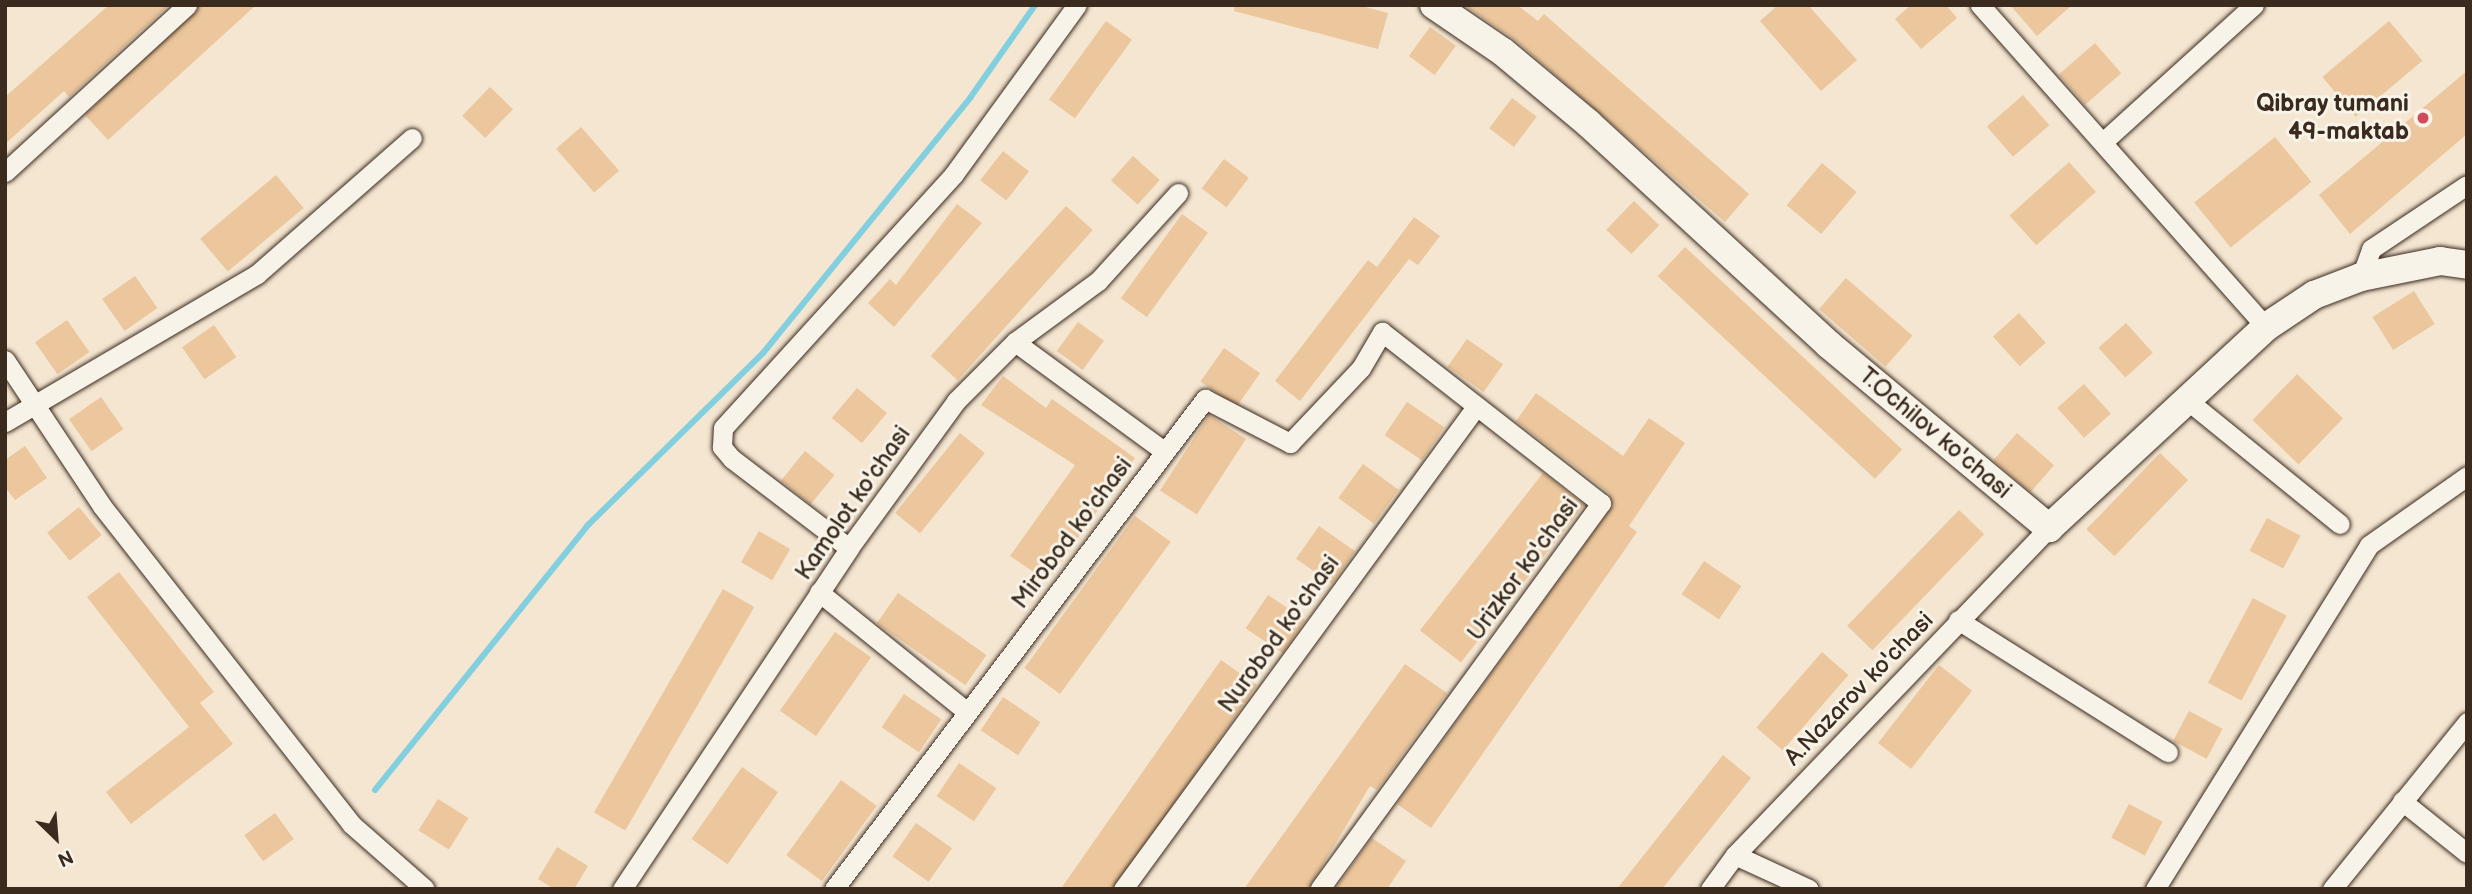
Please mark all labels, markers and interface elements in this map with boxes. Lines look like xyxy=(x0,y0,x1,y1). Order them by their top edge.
place label: Qibray tumani 49-maktab xyxy=(2256,90,2409,146)
marker: Qibray tumani 49-maktab xyxy=(2415,110,2431,126)
street label: T.Ochilov ko'chasi xyxy=(1853,361,2017,505)
street label: Kamolot ko'chasi xyxy=(789,420,917,586)
street label: Mirobod ko'chasi xyxy=(1006,452,1138,614)
street label: Urizkor ko'chasi xyxy=(1461,492,1585,646)
street label: Nurobod ko'chasi xyxy=(1212,550,1346,718)
street label: A.Nazarov ko'chasi xyxy=(1778,606,1940,772)
north arrow xyxy=(21,803,91,873)
text: N xyxy=(54,844,76,871)

